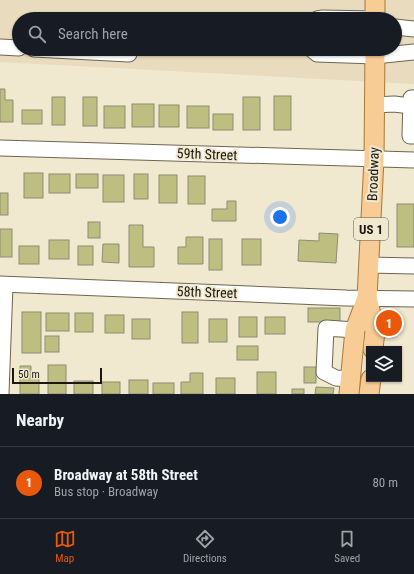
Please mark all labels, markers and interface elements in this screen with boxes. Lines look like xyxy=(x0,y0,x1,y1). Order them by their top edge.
search box xyxy=(12,12,402,56)
icon: search xyxy=(26,23,48,45)
text: Search here xyxy=(58,25,128,43)
street label: 59th Street xyxy=(176,145,238,163)
street label: Broadway xyxy=(364,147,382,201)
your location xyxy=(270,207,290,227)
road number: US 1 xyxy=(354,218,388,240)
street label: 58th Street xyxy=(176,283,238,301)
pin: 1 xyxy=(376,308,402,338)
map controls xyxy=(366,346,402,382)
button: layers xyxy=(366,346,402,382)
scale bar xyxy=(12,366,102,385)
text: 50 m xyxy=(18,368,40,381)
text: Nearby xyxy=(16,410,64,430)
text: Broadway at 58th Street xyxy=(54,466,198,484)
text: 1 xyxy=(26,475,32,490)
text: 80 m xyxy=(372,475,398,490)
text: Bus stop · Broadway xyxy=(54,484,158,499)
tab: Map xyxy=(54,528,76,565)
tab: Directions xyxy=(183,528,227,565)
tab: Saved xyxy=(334,528,360,565)

